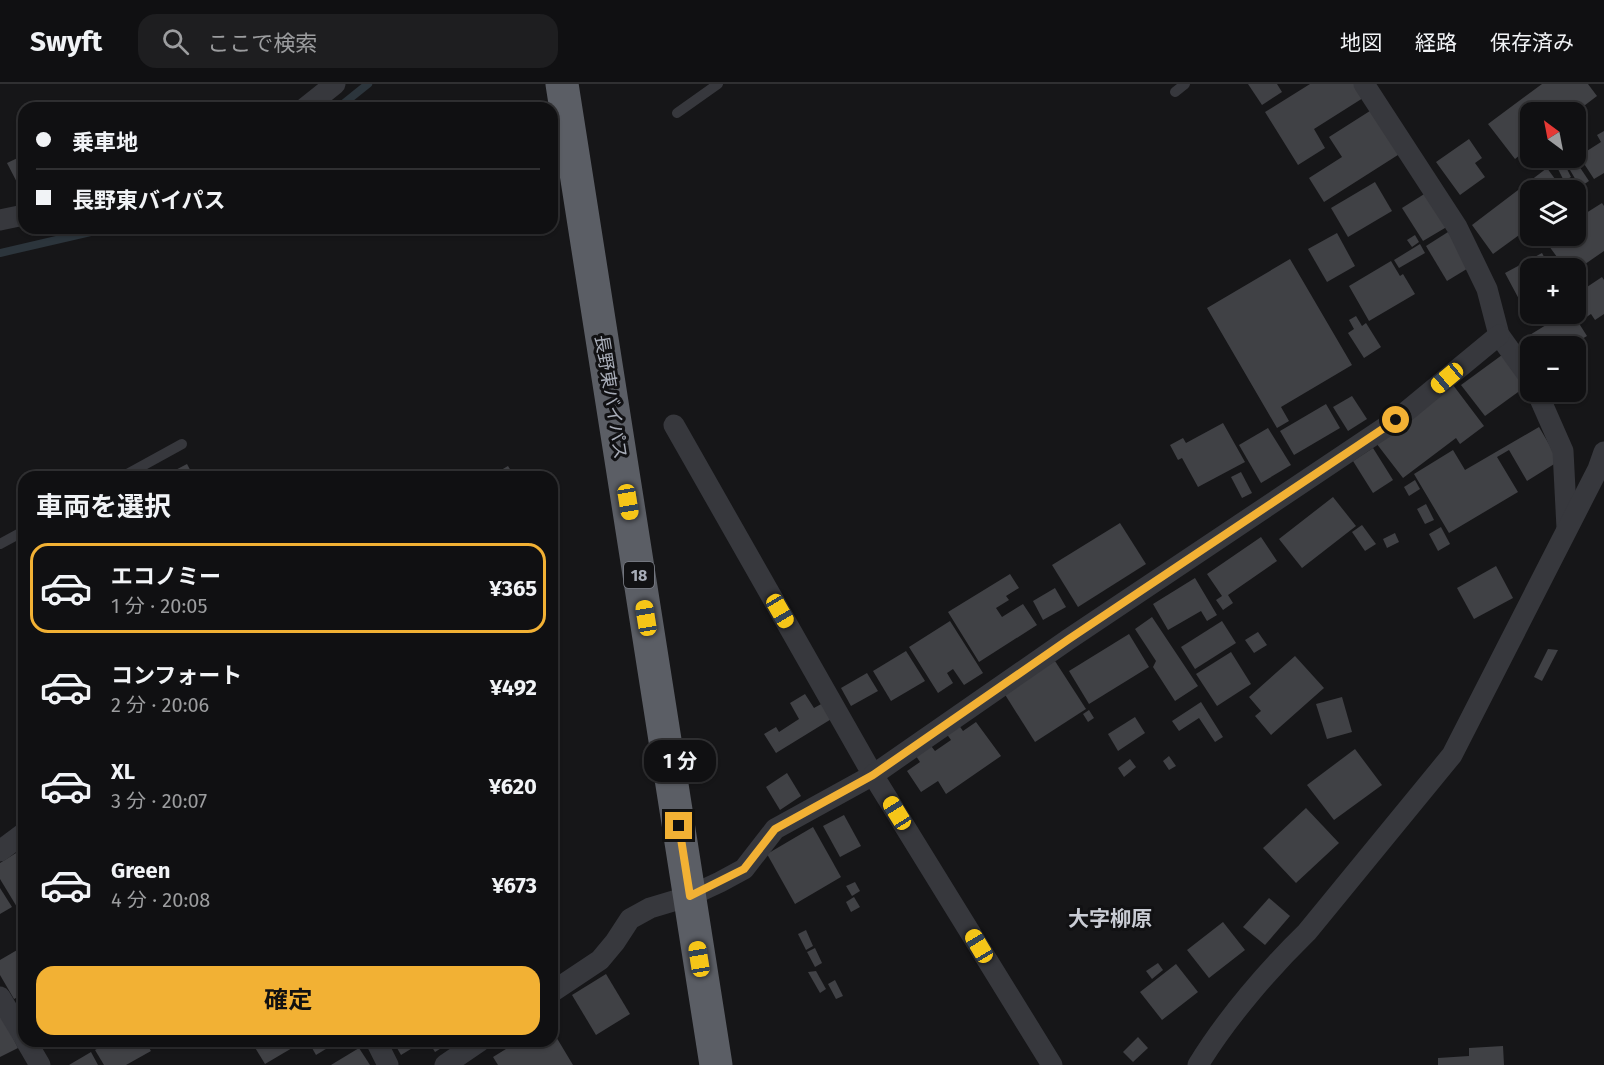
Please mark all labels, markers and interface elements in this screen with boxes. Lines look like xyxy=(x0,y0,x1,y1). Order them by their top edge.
search box xyxy=(138,14,558,68)
text: Swyft xyxy=(30,25,102,58)
icon: search xyxy=(159,25,192,58)
text: ここで検索 xyxy=(207,30,317,57)
text: 地図 xyxy=(1340,30,1382,56)
text: 経路 xyxy=(1415,30,1457,56)
text: 保存済み xyxy=(1490,30,1574,56)
north arrow xyxy=(1520,102,1586,168)
map controls xyxy=(1520,102,1586,402)
text: 乗車地 xyxy=(72,129,138,156)
button: layers xyxy=(1520,180,1586,246)
text: 長野東バイパス xyxy=(72,187,226,214)
button: + xyxy=(1520,258,1586,324)
street label: 長野東バイパス xyxy=(590,333,632,461)
button: − xyxy=(1520,336,1586,402)
car xyxy=(1427,360,1467,396)
route start xyxy=(1382,406,1409,433)
car xyxy=(616,483,640,521)
text: 車両を選択 xyxy=(36,491,171,523)
icon: car xyxy=(39,561,93,615)
road number: 18 xyxy=(624,562,654,588)
text: エコノミー xyxy=(111,563,221,590)
text: ¥365 xyxy=(489,575,537,602)
car xyxy=(763,591,797,631)
text: 1 分 · 20:05 xyxy=(111,594,207,618)
car xyxy=(634,599,658,637)
icon: car xyxy=(39,660,93,714)
text: コンフォート xyxy=(111,662,242,689)
text: ¥492 xyxy=(490,674,537,701)
text: 2 分 · 20:06 xyxy=(111,693,209,717)
callout: 1 分 xyxy=(643,739,715,781)
text: 1 分 xyxy=(663,749,697,773)
text: XL xyxy=(111,758,135,785)
icon: car xyxy=(39,759,93,813)
text: ¥620 xyxy=(489,773,537,800)
text: 3 分 · 20:07 xyxy=(111,789,207,813)
car xyxy=(880,793,914,833)
route end xyxy=(665,812,692,839)
text: Green xyxy=(111,857,170,884)
icon: car xyxy=(39,858,93,912)
text: ¥673 xyxy=(492,872,537,899)
text: 4 分 · 20:08 xyxy=(111,888,210,912)
district label: 大字柳原 xyxy=(1068,906,1152,932)
car xyxy=(962,926,996,966)
car xyxy=(687,940,711,978)
button: 確定 xyxy=(36,966,540,1035)

